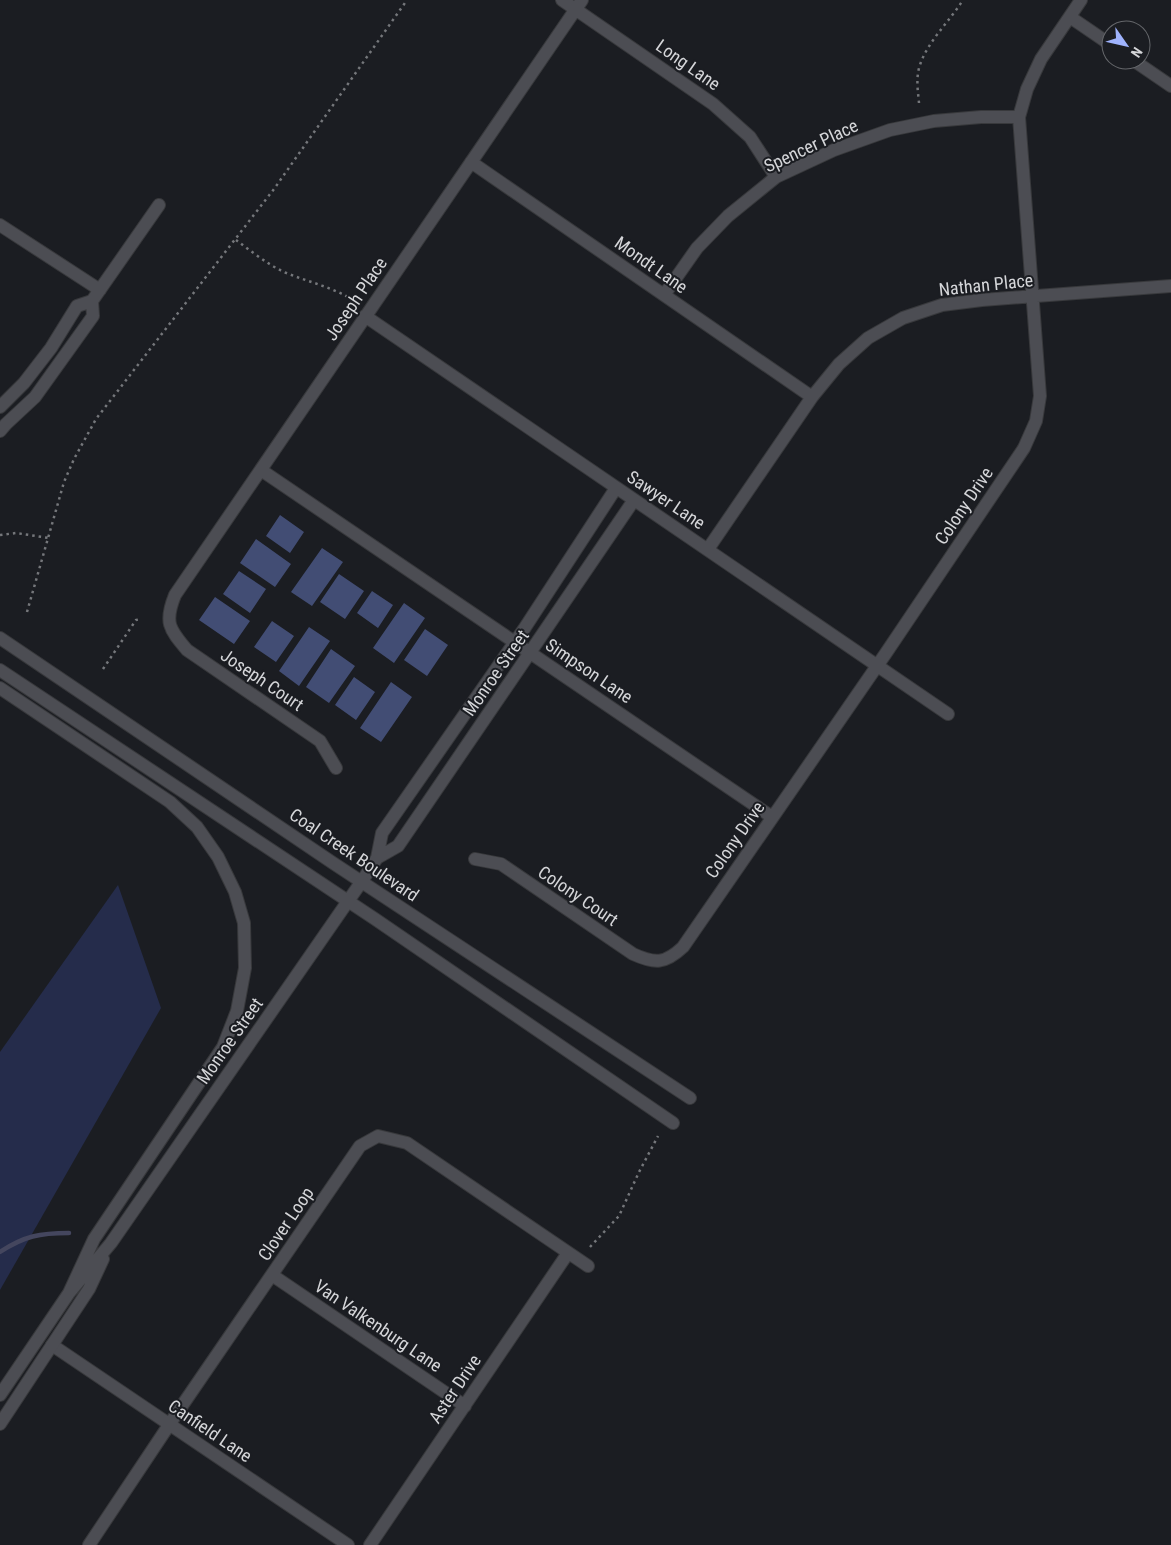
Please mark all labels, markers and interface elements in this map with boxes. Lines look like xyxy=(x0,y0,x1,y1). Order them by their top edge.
north arrow xyxy=(1101,20,1151,70)
street label: Long Lane xyxy=(652,35,724,94)
text: N xyxy=(1128,44,1146,60)
street label: Spencer Place xyxy=(760,115,861,176)
street label: Mondt Lane xyxy=(611,232,692,297)
street label: Joseph Place xyxy=(320,253,391,344)
street label: Nathan Place xyxy=(938,269,1034,300)
street label: Colony Drive xyxy=(930,463,997,548)
street label: Sawyer Lane xyxy=(623,466,709,533)
street label: Monroe Street xyxy=(458,626,533,720)
street label: Simpson Lane xyxy=(542,634,637,707)
street label: Joseph Court xyxy=(217,644,308,715)
street label: Colony Drive xyxy=(701,797,769,882)
street label: Coal Creek Boulevard xyxy=(286,804,423,906)
street label: Colony Court xyxy=(534,861,622,930)
street label: Monroe Street xyxy=(192,994,267,1088)
street label: Clover Loop xyxy=(253,1183,318,1265)
street label: Van Valkenburg Lane xyxy=(311,1275,446,1376)
street label: Aster Drive xyxy=(424,1351,485,1427)
street label: Canfield Lane xyxy=(164,1395,256,1466)

